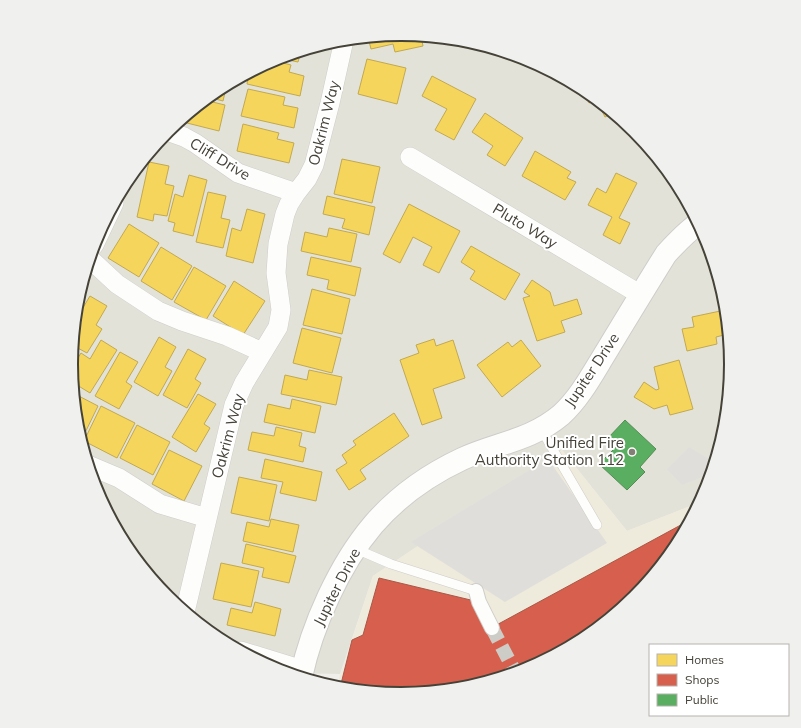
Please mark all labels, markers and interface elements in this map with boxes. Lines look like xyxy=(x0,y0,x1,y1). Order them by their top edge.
street label: Oakrim Way xyxy=(304,78,343,167)
street label: Cliff Drive xyxy=(186,133,254,184)
street label: Pluto Way xyxy=(489,199,561,252)
street label: Jupiter Drive xyxy=(560,329,623,410)
street label: Oakrim Way xyxy=(207,391,248,480)
place label: Unified Fire Authority Station 112 xyxy=(475,433,624,469)
marker: Unified Fire Authority Station 112 xyxy=(627,447,637,457)
street label: Jupiter Drive xyxy=(309,545,364,629)
legend xyxy=(649,644,789,716)
text: Homes xyxy=(685,652,724,667)
text: Shops xyxy=(685,672,720,687)
text: Public xyxy=(685,692,719,707)

